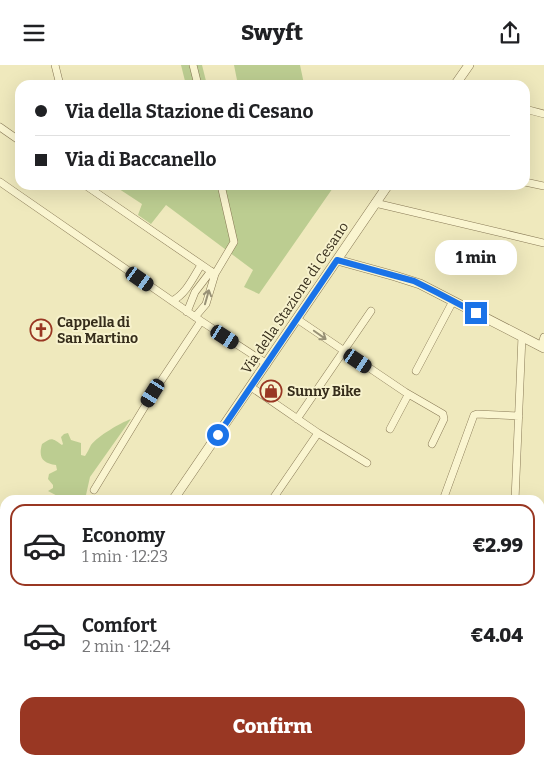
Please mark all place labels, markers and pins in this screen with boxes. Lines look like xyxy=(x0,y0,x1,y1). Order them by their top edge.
place label: Cappella di San Martino xyxy=(57,314,138,347)
church icon: Cappella di San Martino xyxy=(29,318,53,342)
shop icon: Sunny Bike xyxy=(259,379,283,403)
place label: Sunny Bike xyxy=(287,383,361,400)

